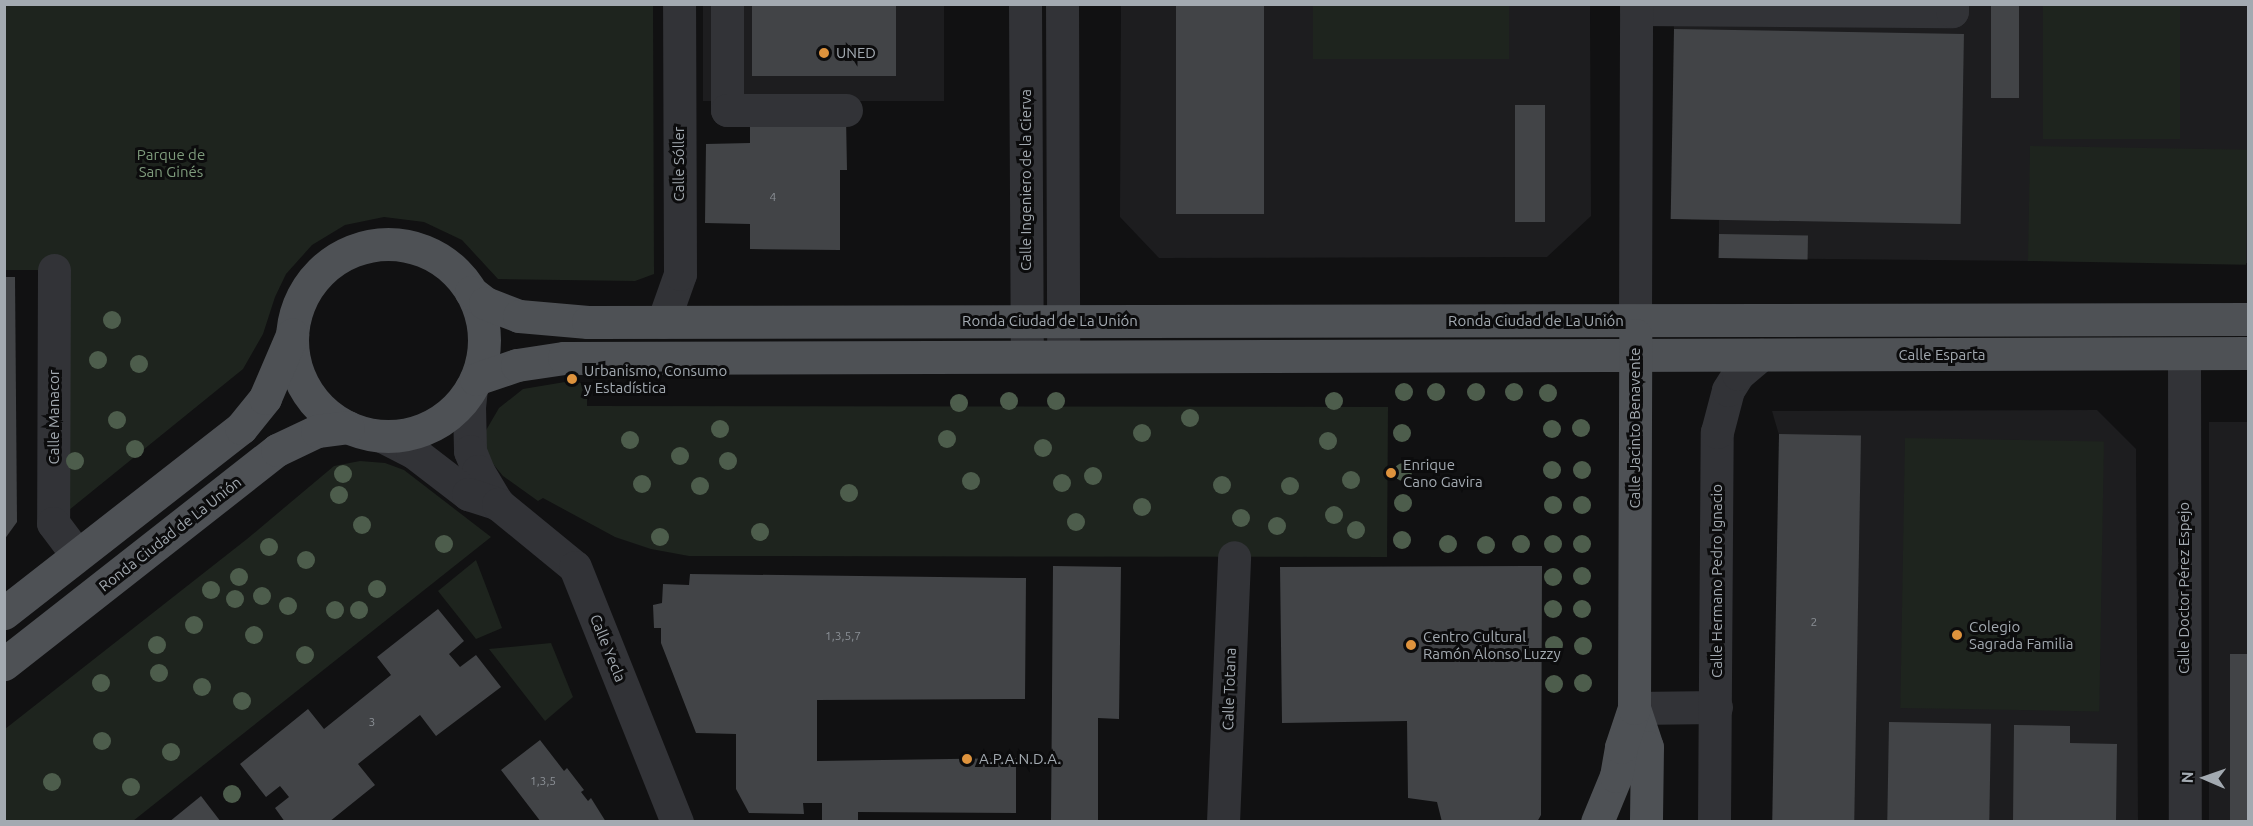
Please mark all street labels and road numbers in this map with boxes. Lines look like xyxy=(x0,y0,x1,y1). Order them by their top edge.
street label: Calle Ingeniero de la Cierva xyxy=(1017,89,1035,271)
street label: Calle Sóller xyxy=(670,127,688,201)
street label: Ronda Ciudad de La Unión xyxy=(962,312,1138,330)
street label: Ronda Ciudad de La Unión xyxy=(1448,312,1624,330)
street label: Calle Esparta xyxy=(1898,346,1986,364)
street label: Calle Jacinto Benavente xyxy=(1626,347,1644,509)
street label: Calle Manacor xyxy=(45,370,63,464)
street label: Ronda Ciudad de La Unión xyxy=(95,473,245,595)
street label: Calle Hermano Pedro Ignacio xyxy=(1708,484,1726,678)
street label: Calle Doctor Pérez Espejo xyxy=(2175,502,2193,674)
street label: Calle Yecla xyxy=(586,612,630,684)
street label: Calle Totana xyxy=(1219,647,1239,731)

